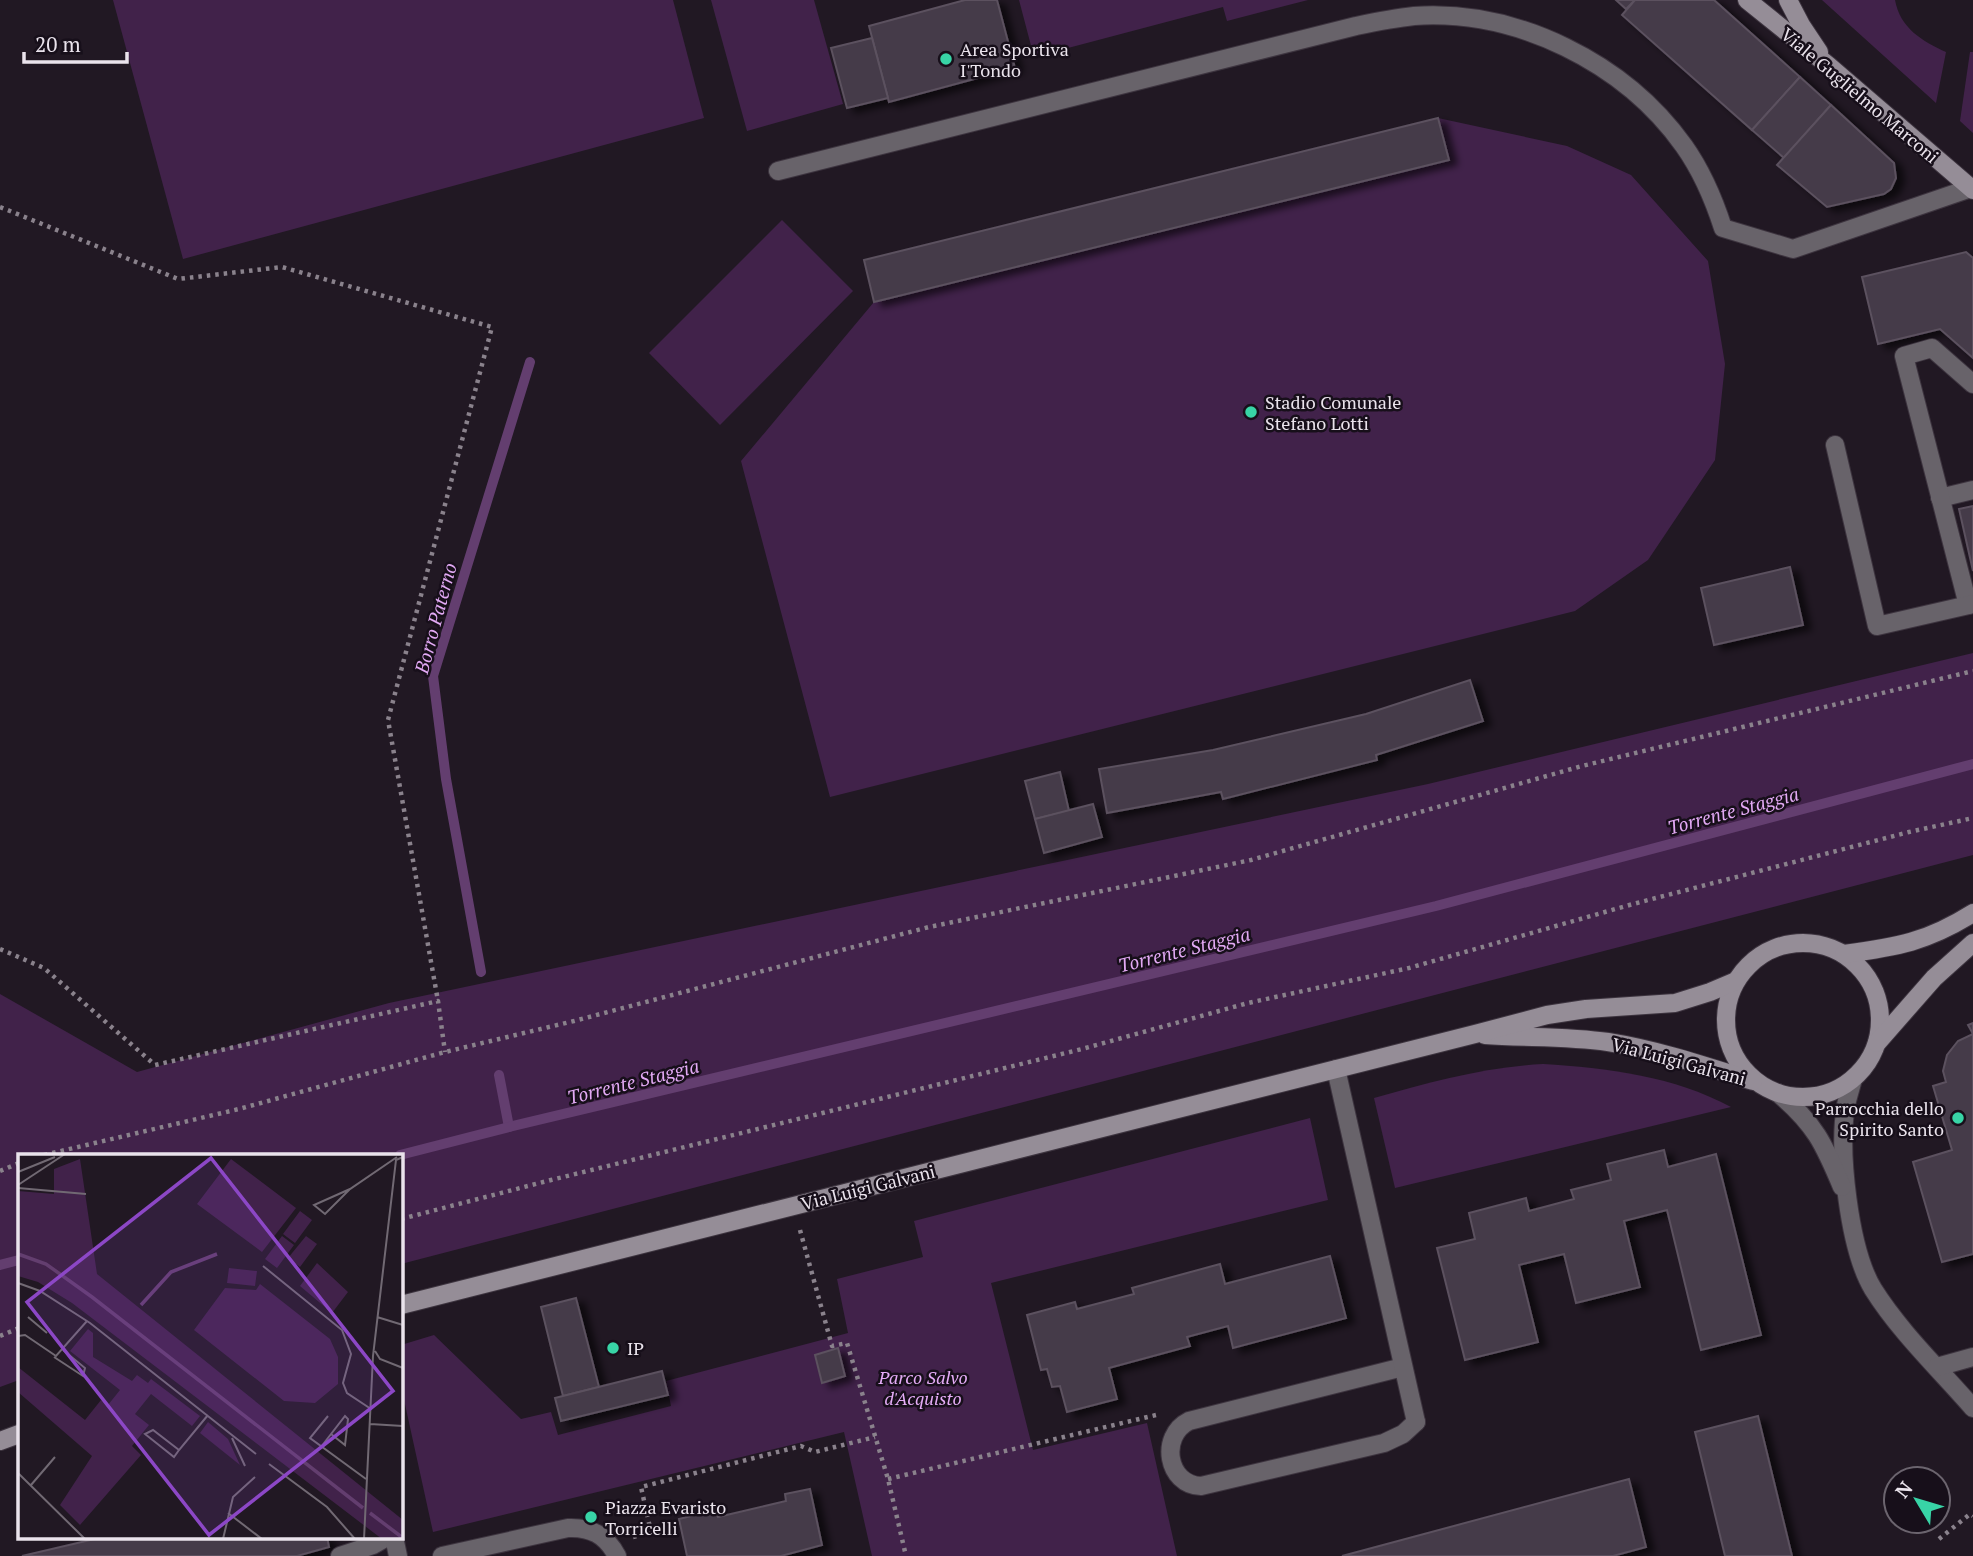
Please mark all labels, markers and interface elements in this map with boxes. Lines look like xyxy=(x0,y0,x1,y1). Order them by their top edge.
scale bar xyxy=(24,21,128,65)
street label: Viale Guglielmo Marconi xyxy=(1776,22,1944,168)
text: 20 m xyxy=(35,30,81,58)
place label: Area Sportiva I'Tondo xyxy=(960,37,1069,82)
marker: Area Sportiva I'Tondo xyxy=(938,51,954,67)
place label: Stadio Comunale Stefano Lotti xyxy=(1265,390,1401,435)
marker: Stadio Comunale Stefano Lotti xyxy=(1243,404,1259,420)
water label: Borro Paterno xyxy=(408,560,462,677)
water label: Torrente Staggia xyxy=(1665,780,1801,840)
water label: Torrente Staggia xyxy=(1115,921,1253,977)
street label: Via Luigi Galvani xyxy=(1610,1032,1748,1090)
water label: Torrente Staggia xyxy=(564,1053,702,1109)
place label: Parrocchia dello Spirito Santo xyxy=(1815,1096,1944,1141)
marker: Parrocchia dello Spirito Santo xyxy=(1950,1110,1966,1126)
inset map xyxy=(18,1154,402,1538)
street label: Via Luigi Galvani xyxy=(798,1159,938,1215)
place label: IP xyxy=(627,1336,644,1360)
marker: IP xyxy=(605,1340,621,1356)
park label: Parco Salvo d'Acquisto xyxy=(877,1365,968,1410)
north arrow xyxy=(1882,1465,1952,1535)
text: N xyxy=(1889,1475,1918,1503)
place label: Piazza Evaristo Torricelli xyxy=(605,1495,726,1540)
marker: Piazza Evaristo Torricelli xyxy=(583,1509,599,1525)

